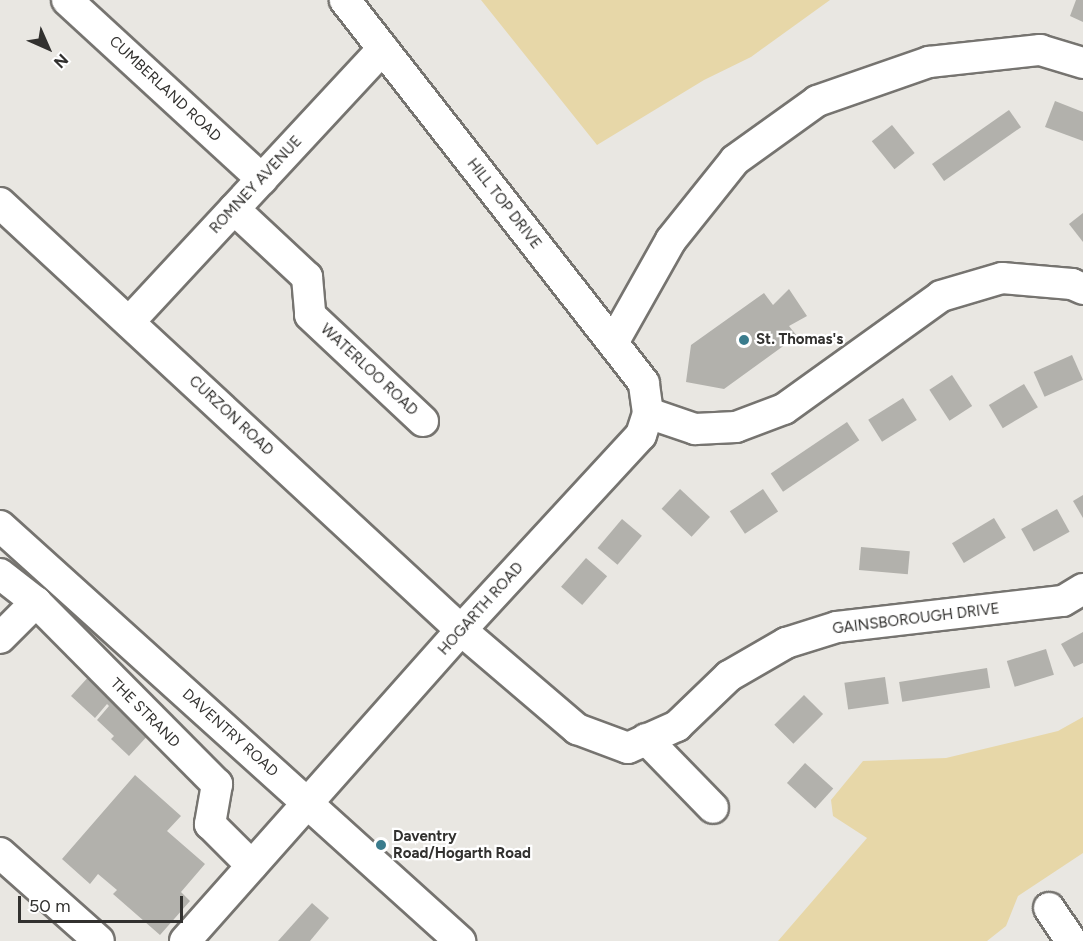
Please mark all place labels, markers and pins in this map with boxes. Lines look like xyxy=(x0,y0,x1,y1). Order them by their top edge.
place label: St. Thomas's xyxy=(756,331,843,349)
marker: St. Thomas's xyxy=(737,333,751,347)
place label: Daventry Road/Hogarth Road xyxy=(393,827,531,862)
marker: Daventry Road/Hogarth Road xyxy=(374,838,388,852)

